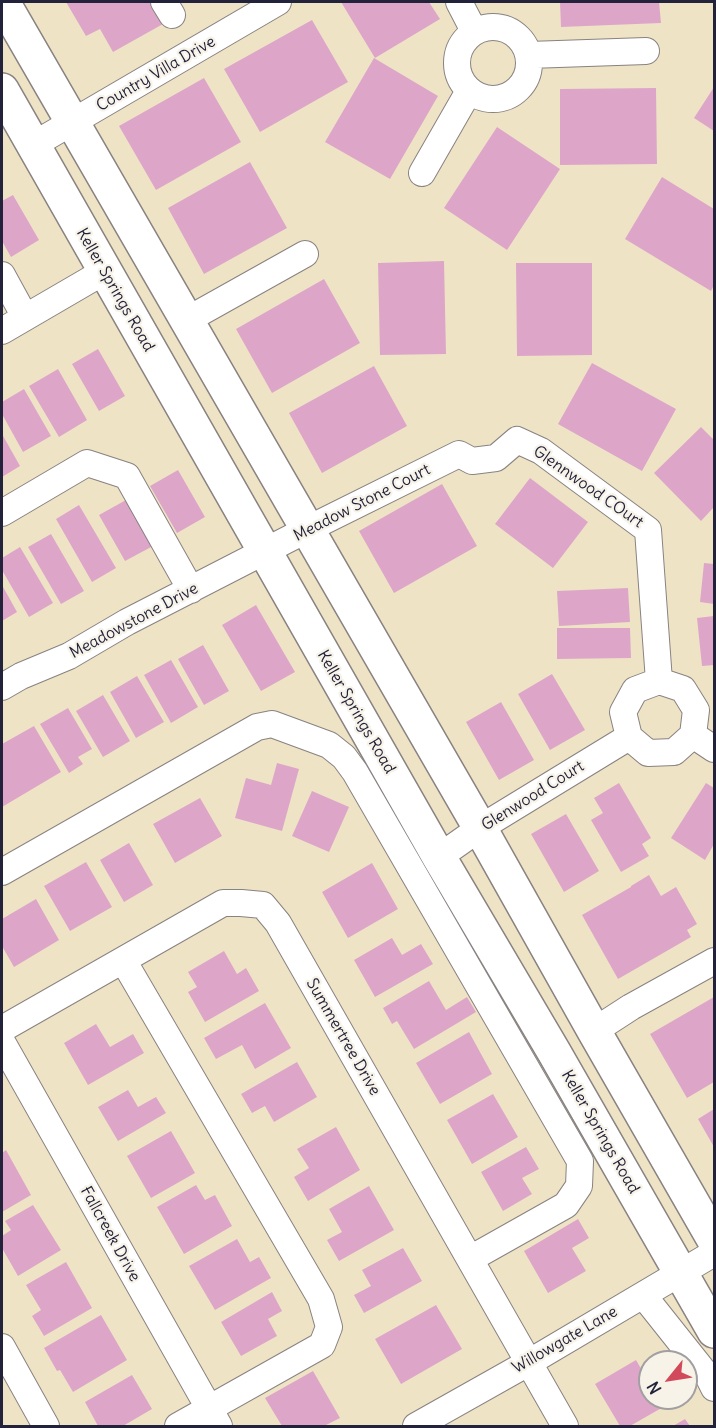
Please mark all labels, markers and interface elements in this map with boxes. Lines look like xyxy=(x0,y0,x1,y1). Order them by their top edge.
street label: Country Villa Drive xyxy=(93,32,219,116)
street label: Keller Springs Road xyxy=(72,225,158,355)
street label: Glennwood COurt xyxy=(529,442,647,532)
street label: Meadow Stone Court xyxy=(291,460,433,546)
street label: Meadowstone Drive xyxy=(66,579,202,663)
street label: Keller Springs Road xyxy=(313,647,399,777)
street label: Glenwood Court xyxy=(478,757,588,835)
street label: Summertree Drive xyxy=(302,975,384,1099)
street label: Keller Springs Road xyxy=(557,1067,643,1197)
street label: Fallcreek Drive xyxy=(76,1183,144,1285)
street label: Willowgate Lane xyxy=(509,1302,621,1378)
north arrow xyxy=(638,1350,698,1410)
text: N xyxy=(643,1378,666,1398)

